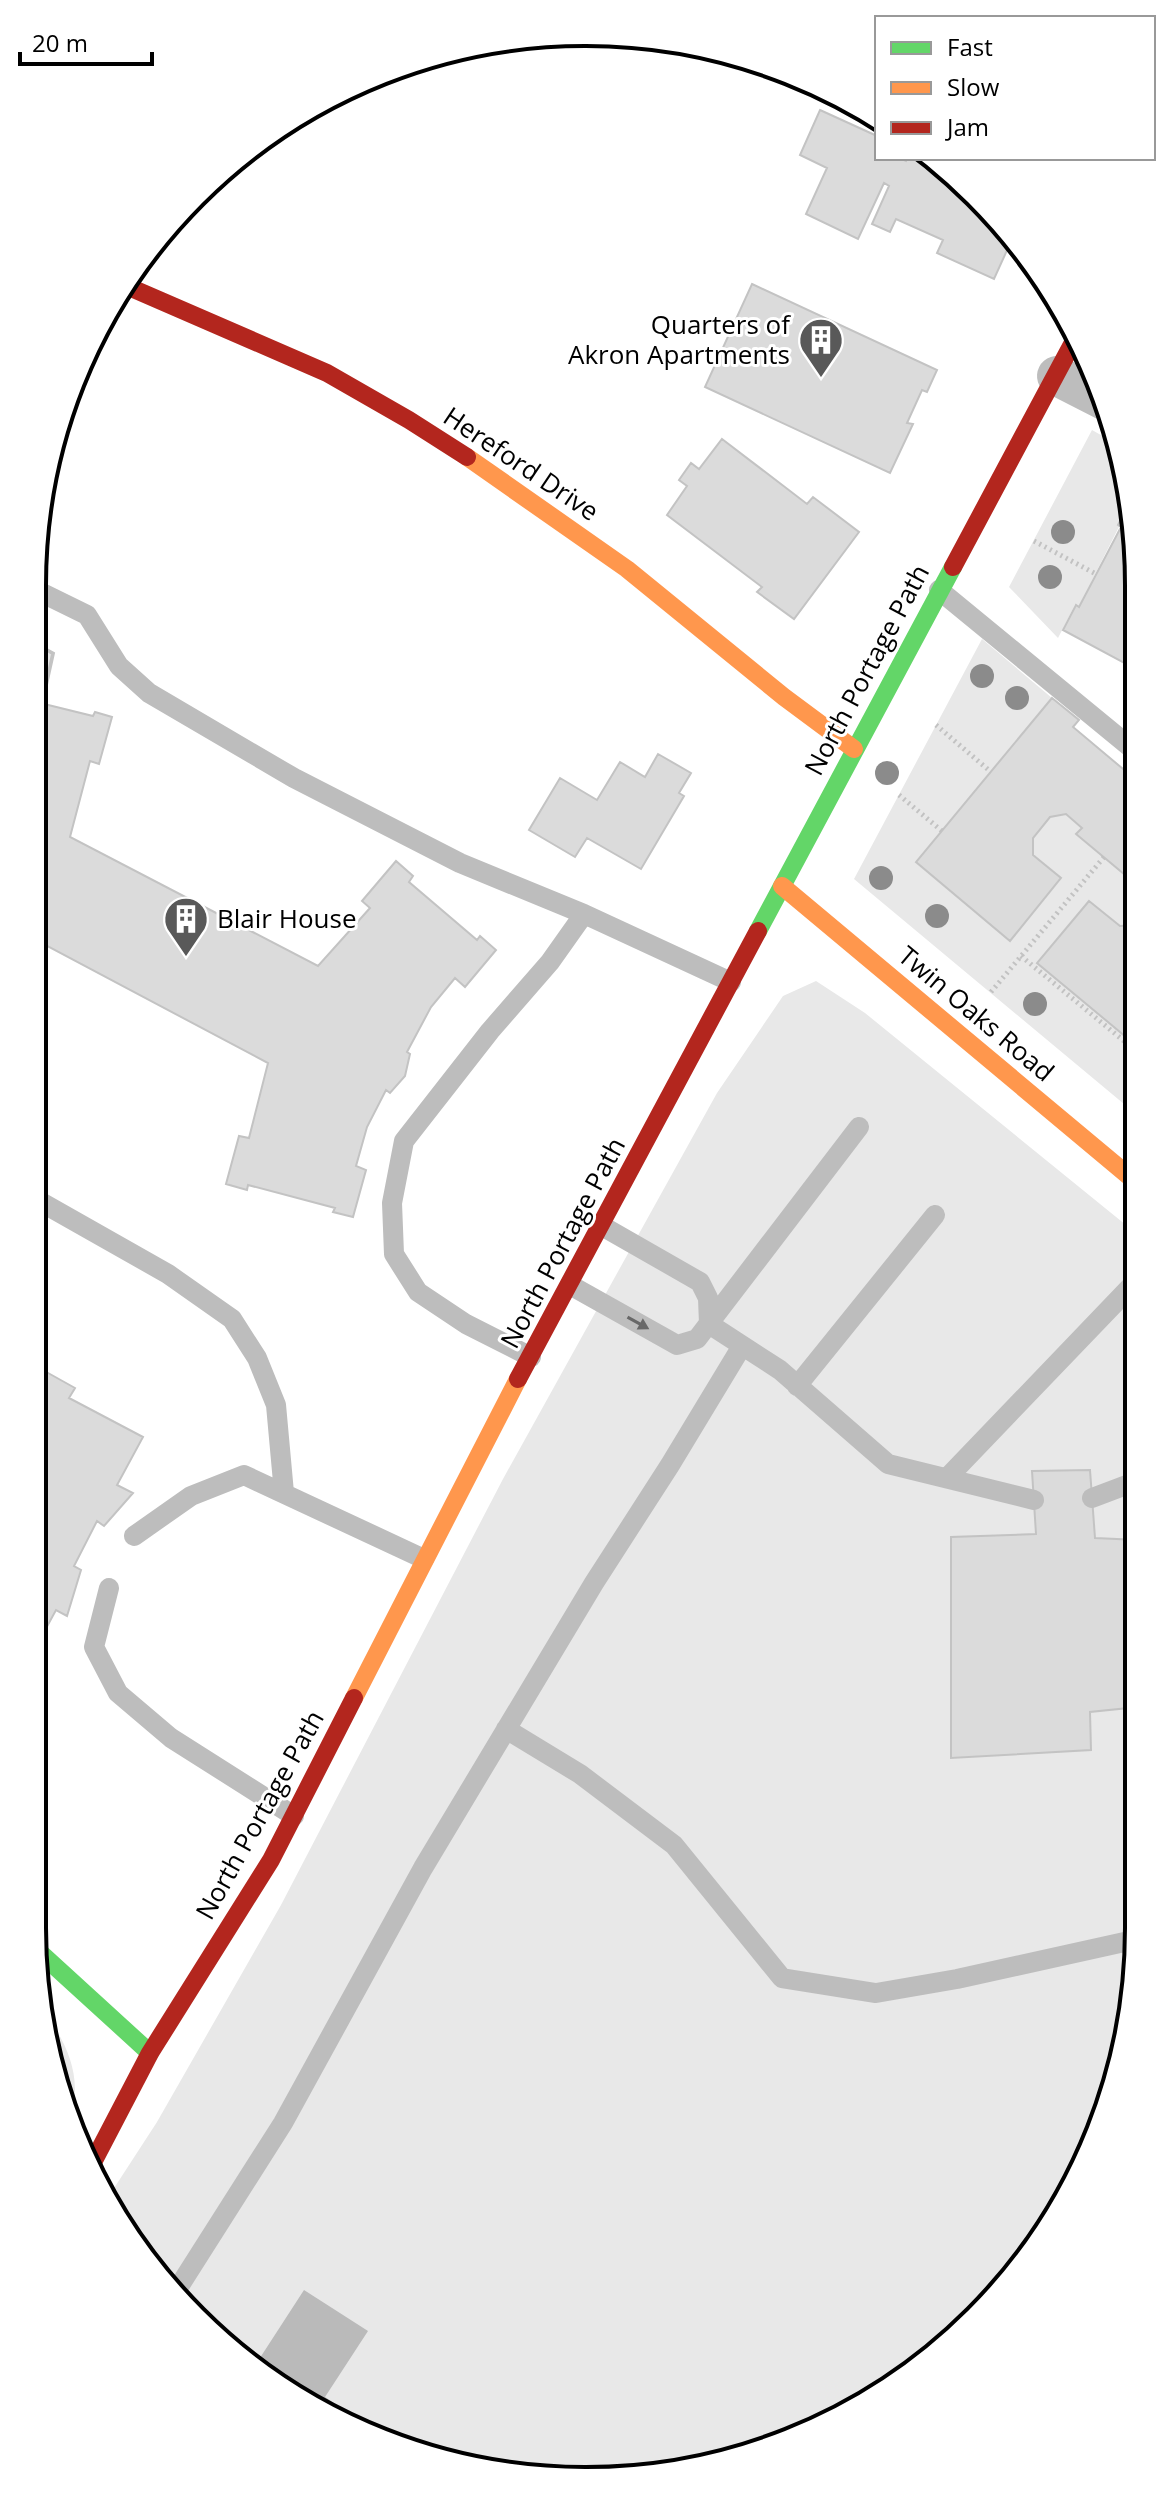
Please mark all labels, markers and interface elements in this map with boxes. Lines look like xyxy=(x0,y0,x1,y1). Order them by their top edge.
scale bar xyxy=(20,16,152,66)
legend xyxy=(875,16,1155,160)
text: 20 m xyxy=(32,26,88,59)
text: Fast xyxy=(947,30,993,63)
text: Slow xyxy=(947,70,1000,103)
text: Jam xyxy=(945,110,989,143)
place label: Quarters of Akron Apartments xyxy=(568,306,791,372)
building icon: Quarters of Akron Apartments xyxy=(797,316,845,379)
street label: Hereford Drive xyxy=(437,398,606,529)
street label: North Portage Path xyxy=(795,558,937,781)
building icon: Blair House xyxy=(162,895,210,958)
place label: Blair House xyxy=(217,900,357,936)
street label: Twin Oaks Road xyxy=(891,937,1062,1089)
street label: North Portage Path xyxy=(491,1131,633,1354)
one-way arrow xyxy=(627,1316,649,1330)
street label: North Portage Path xyxy=(187,1703,332,1926)

